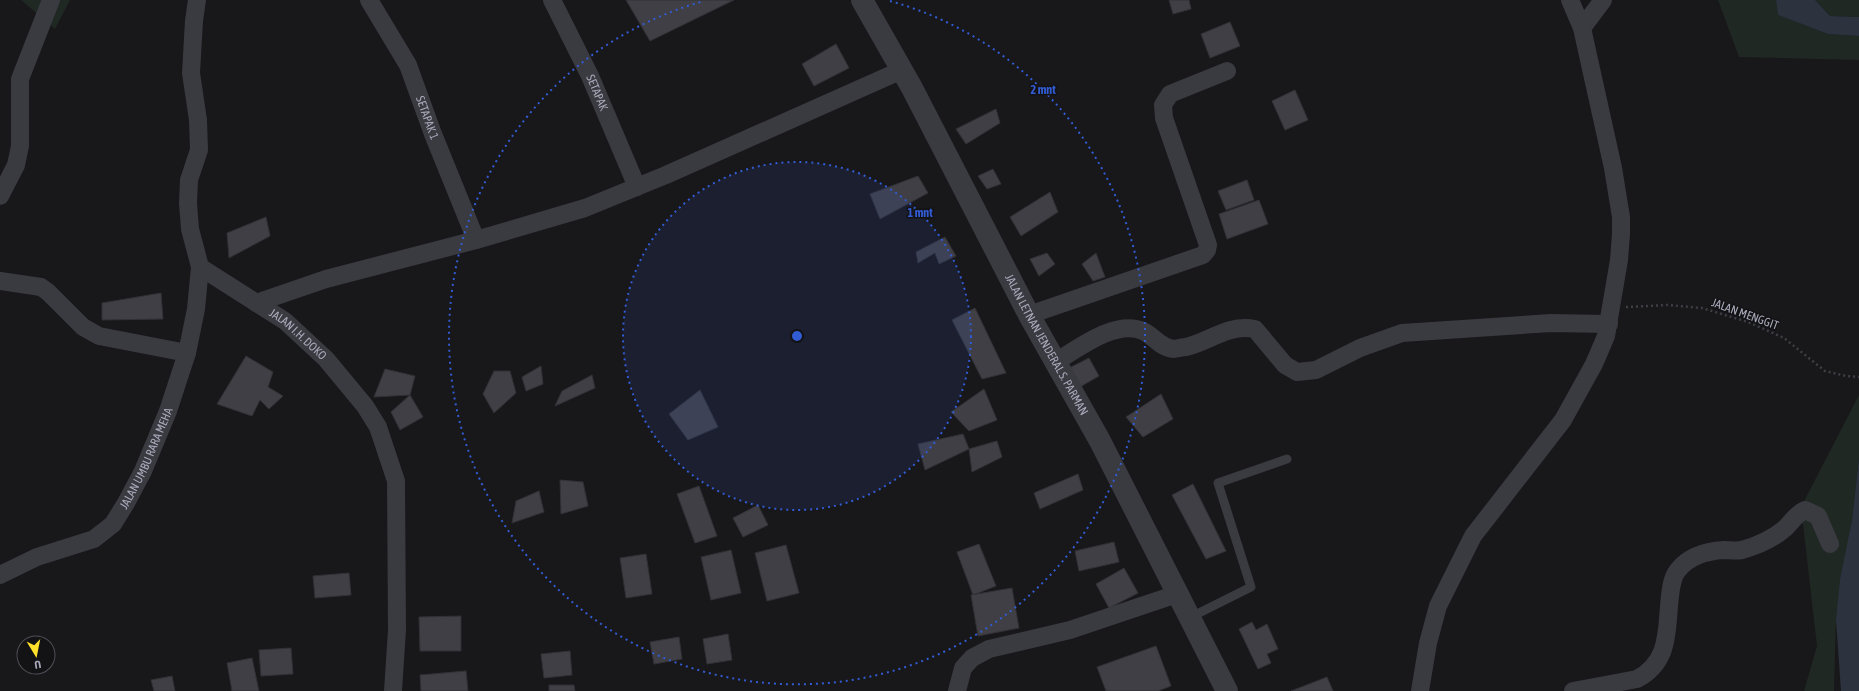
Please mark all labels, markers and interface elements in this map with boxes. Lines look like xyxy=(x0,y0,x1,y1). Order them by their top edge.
street label: SETAPAK xyxy=(583,72,611,113)
text: 2 mnt xyxy=(1030,83,1056,97)
street label: SETAPAK 1 xyxy=(413,94,442,142)
text: 1 mnt xyxy=(907,206,933,220)
street label: JALAN LETNAN JENDERAL S. PARMAN xyxy=(1002,272,1091,418)
street label: JALAN MENGGIT xyxy=(1710,295,1781,333)
street label: JALAN I.H. DOKO xyxy=(267,306,329,363)
centre of rings xyxy=(790,329,804,343)
street label: JALAN UMBU RARA MEHA xyxy=(117,406,176,512)
north arrow xyxy=(16,635,56,675)
text: U xyxy=(33,658,42,671)

